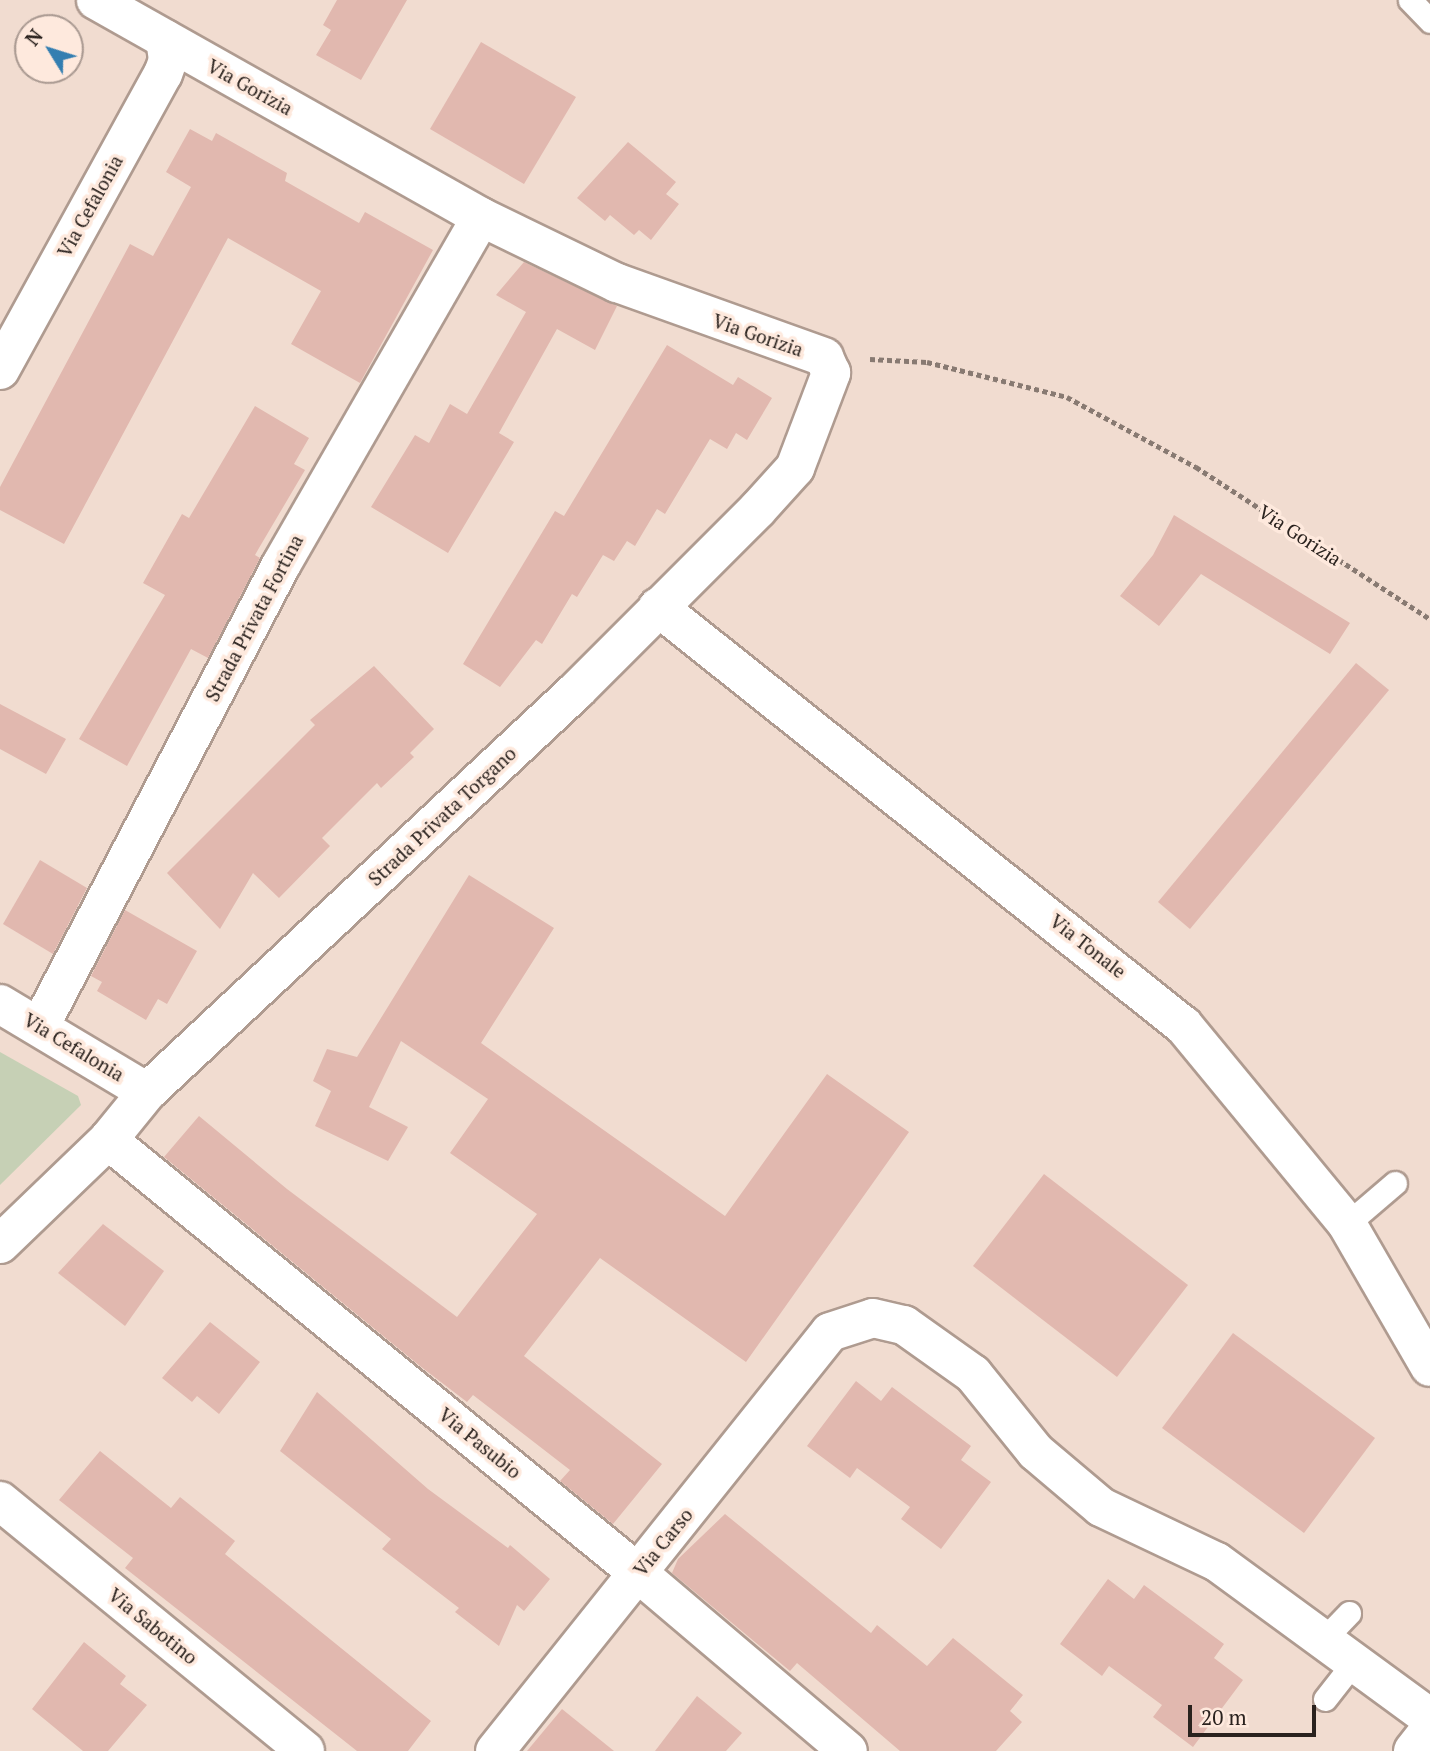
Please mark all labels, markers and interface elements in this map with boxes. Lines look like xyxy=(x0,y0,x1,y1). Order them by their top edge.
north arrow xyxy=(14,14,84,84)
text: N xyxy=(19,24,48,50)
street label: Via Gorizia xyxy=(203,54,297,120)
street label: Via Cefalonia xyxy=(53,151,127,261)
street label: Via Gorizia xyxy=(710,309,806,361)
street label: Via Gorizia xyxy=(1254,500,1346,570)
street label: Strada Privata Fortina xyxy=(200,531,308,705)
street label: Strada Privata Torgano xyxy=(363,742,521,890)
street label: Via Tonale xyxy=(1045,909,1131,983)
street label: Via Cefalonia xyxy=(20,1008,128,1086)
street label: Via Pasubio xyxy=(434,1403,526,1483)
street label: Via Carso xyxy=(629,1503,697,1581)
street label: Via Sabotino xyxy=(104,1583,202,1669)
scale bar xyxy=(1192,1692,1320,1736)
text: 20 m xyxy=(1201,1703,1247,1731)

